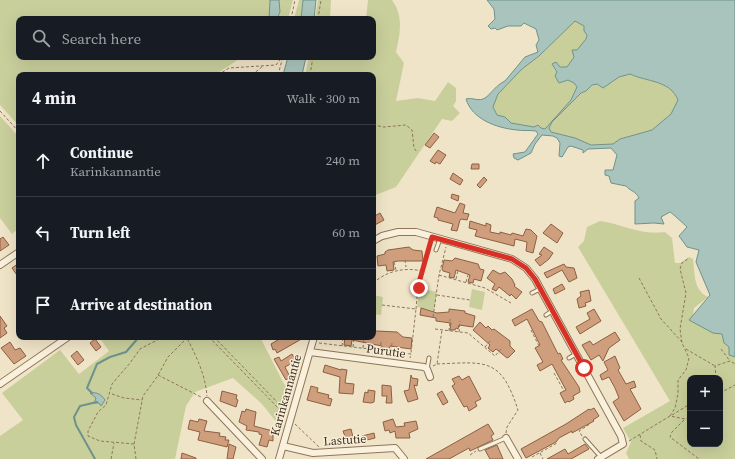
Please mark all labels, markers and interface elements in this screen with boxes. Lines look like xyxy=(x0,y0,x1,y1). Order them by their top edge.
search box xyxy=(16,16,376,60)
icon: search xyxy=(30,27,52,49)
text: Search here xyxy=(62,28,141,49)
text: 4 min xyxy=(32,86,76,110)
text: Walk · 300 m xyxy=(287,90,360,107)
text: Continue xyxy=(70,142,133,163)
icon: ahead xyxy=(32,150,54,172)
text: 240 m xyxy=(326,152,360,169)
text: Karinkannantie xyxy=(70,163,161,180)
icon: left xyxy=(32,222,54,244)
text: Turn left xyxy=(70,222,130,243)
text: 60 m xyxy=(332,224,360,241)
route end xyxy=(410,279,428,297)
icon: arrive xyxy=(32,294,54,316)
text: Arrive at destination xyxy=(70,294,212,315)
street label: Purutie xyxy=(365,340,407,362)
street label: Karinkannantie xyxy=(267,352,305,438)
route start xyxy=(575,359,593,377)
map controls xyxy=(687,375,723,447)
button: + xyxy=(687,375,723,411)
button: − xyxy=(687,411,723,447)
street label: Lastutie xyxy=(323,431,367,449)

